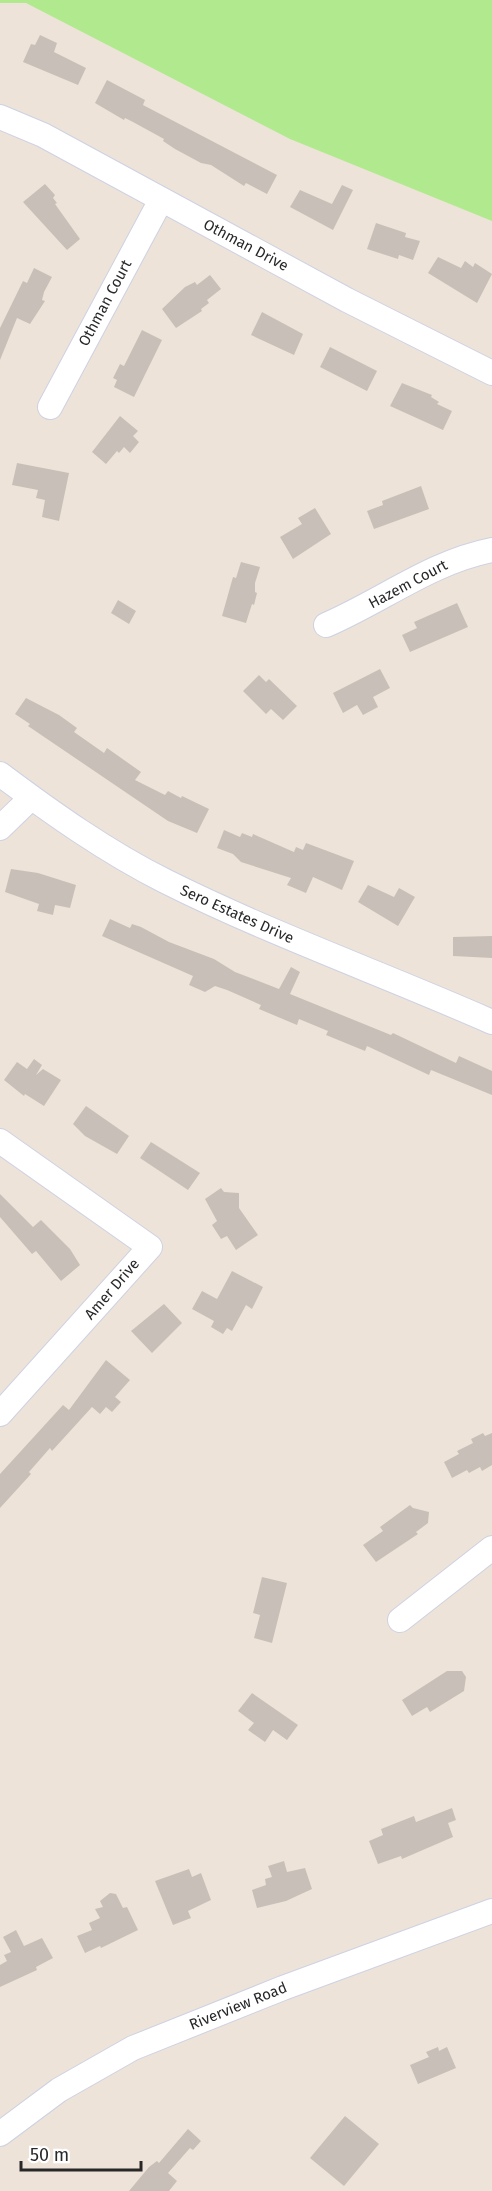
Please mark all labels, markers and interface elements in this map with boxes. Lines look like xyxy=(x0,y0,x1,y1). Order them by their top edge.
street label: Othman Drive xyxy=(200,215,292,275)
street label: Othman Court xyxy=(75,256,136,349)
street label: Hazem Court xyxy=(366,555,451,612)
street label: Sero Estates Drive xyxy=(177,881,297,947)
street label: Amer Drive xyxy=(81,1255,143,1323)
street label: Riverview Road xyxy=(187,1978,289,2034)
scale bar xyxy=(21,2134,141,2172)
text: 50 m xyxy=(30,2144,69,2166)

